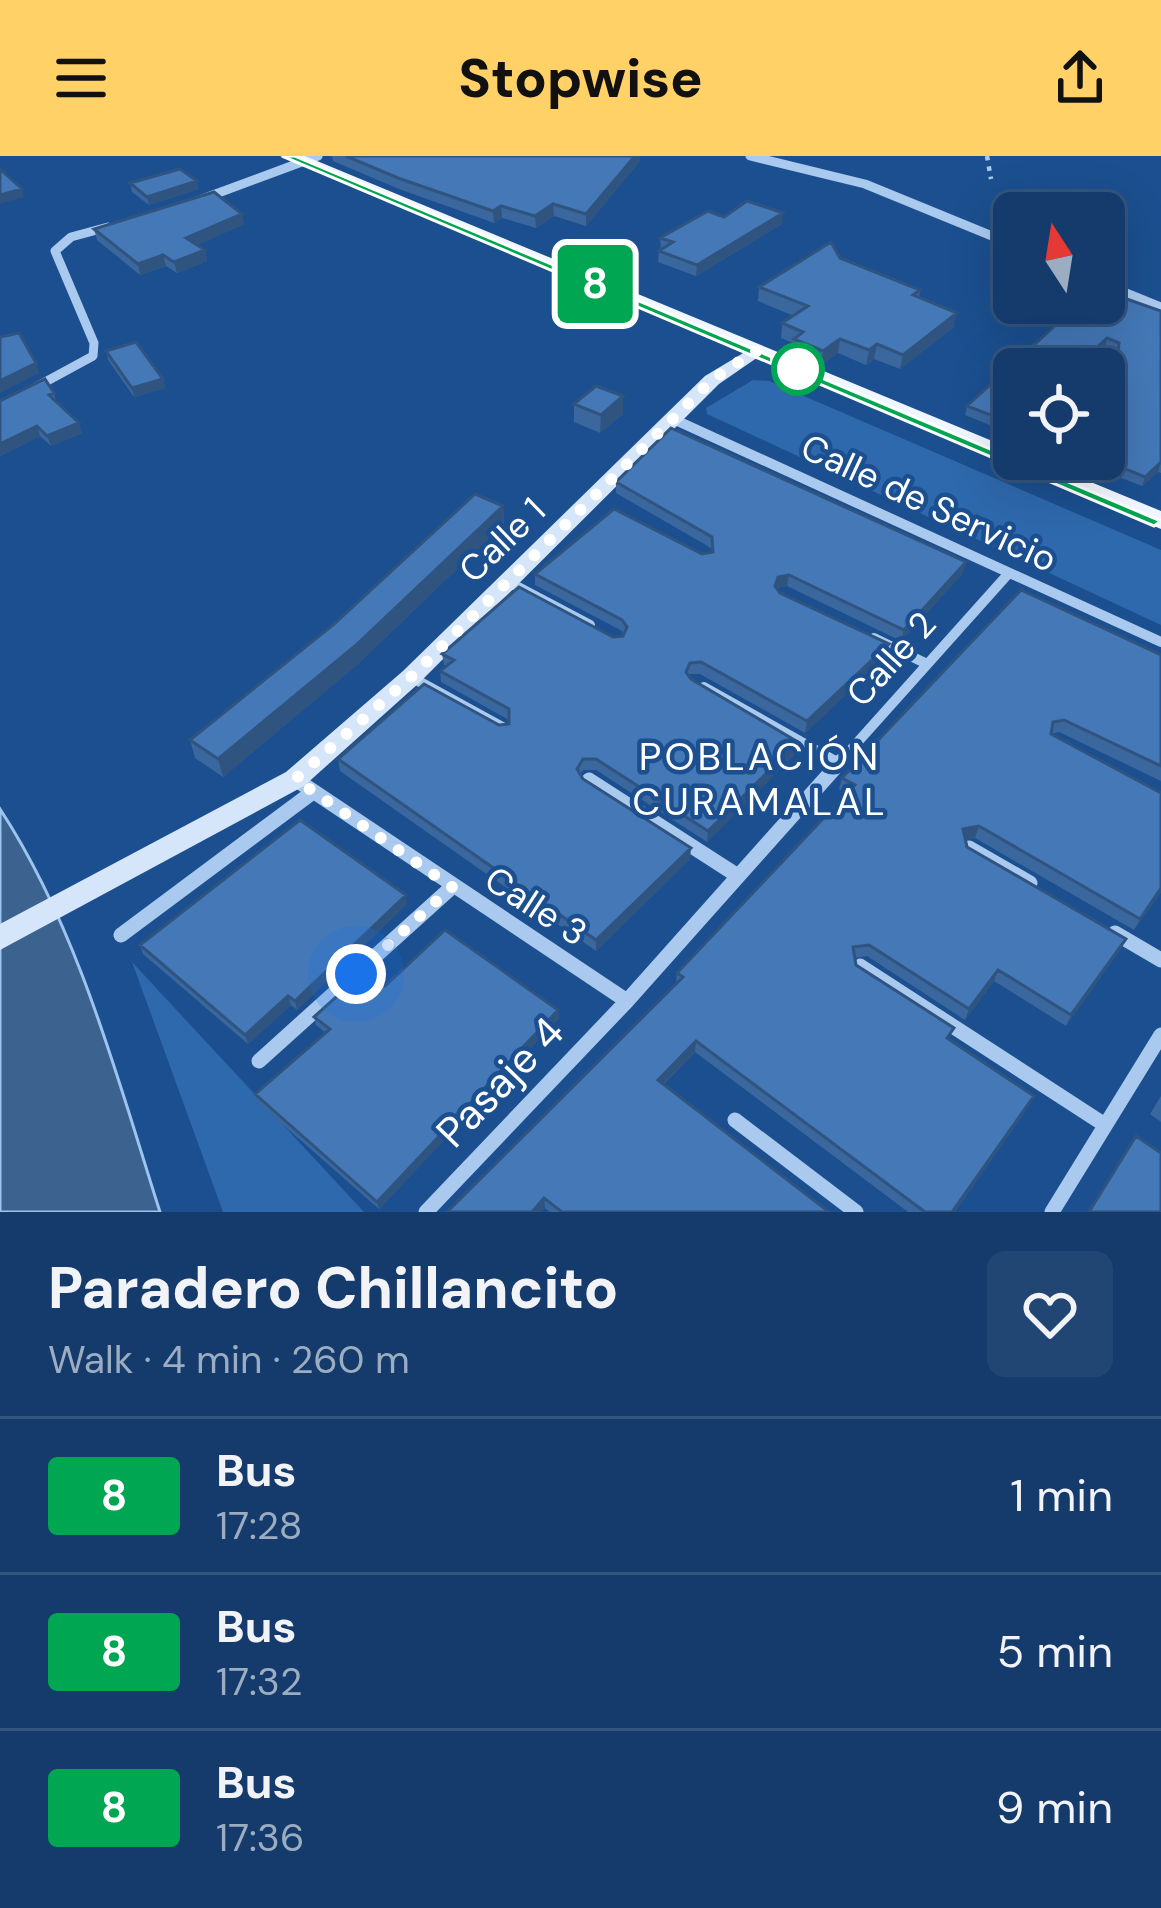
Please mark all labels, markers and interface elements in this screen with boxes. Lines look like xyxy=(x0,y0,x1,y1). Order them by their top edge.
text: Stopwise xyxy=(458,43,703,114)
icon: menu xyxy=(48,45,114,111)
icon: share xyxy=(1047,45,1113,111)
north arrow xyxy=(993,192,1125,324)
map controls xyxy=(993,192,1125,480)
line badge: 8 xyxy=(556,245,634,323)
text: 8 xyxy=(582,256,608,311)
unlabelled marker xyxy=(773,344,823,394)
button: locate xyxy=(993,348,1125,480)
street label: Calle de Servicio xyxy=(794,423,1064,583)
street label: Calle 1 xyxy=(449,487,555,593)
street label: Calle 2 xyxy=(836,602,946,716)
district label: POBLACIÓN CURAMALAL xyxy=(632,731,888,827)
street label: Calle 3 xyxy=(476,856,596,956)
your location xyxy=(326,944,386,1004)
street label: Pasaje 4 xyxy=(424,1005,576,1159)
text: Paradero Chillancito xyxy=(48,1251,618,1326)
button: heart xyxy=(987,1251,1113,1377)
text: Walk · 4 min · 260 m xyxy=(48,1334,410,1385)
text: Bus xyxy=(216,1441,296,1500)
text: 1 min xyxy=(1010,1466,1113,1525)
text: 8 xyxy=(101,1468,127,1523)
text: 17:28 xyxy=(216,1500,302,1551)
text: Bus xyxy=(216,1597,296,1656)
text: 5 min xyxy=(997,1622,1113,1681)
text: 8 xyxy=(101,1624,127,1679)
text: 17:32 xyxy=(216,1656,302,1707)
text: Bus xyxy=(216,1753,296,1812)
text: 9 min xyxy=(996,1778,1113,1837)
text: 8 xyxy=(101,1780,127,1835)
text: 17:36 xyxy=(216,1812,304,1863)

